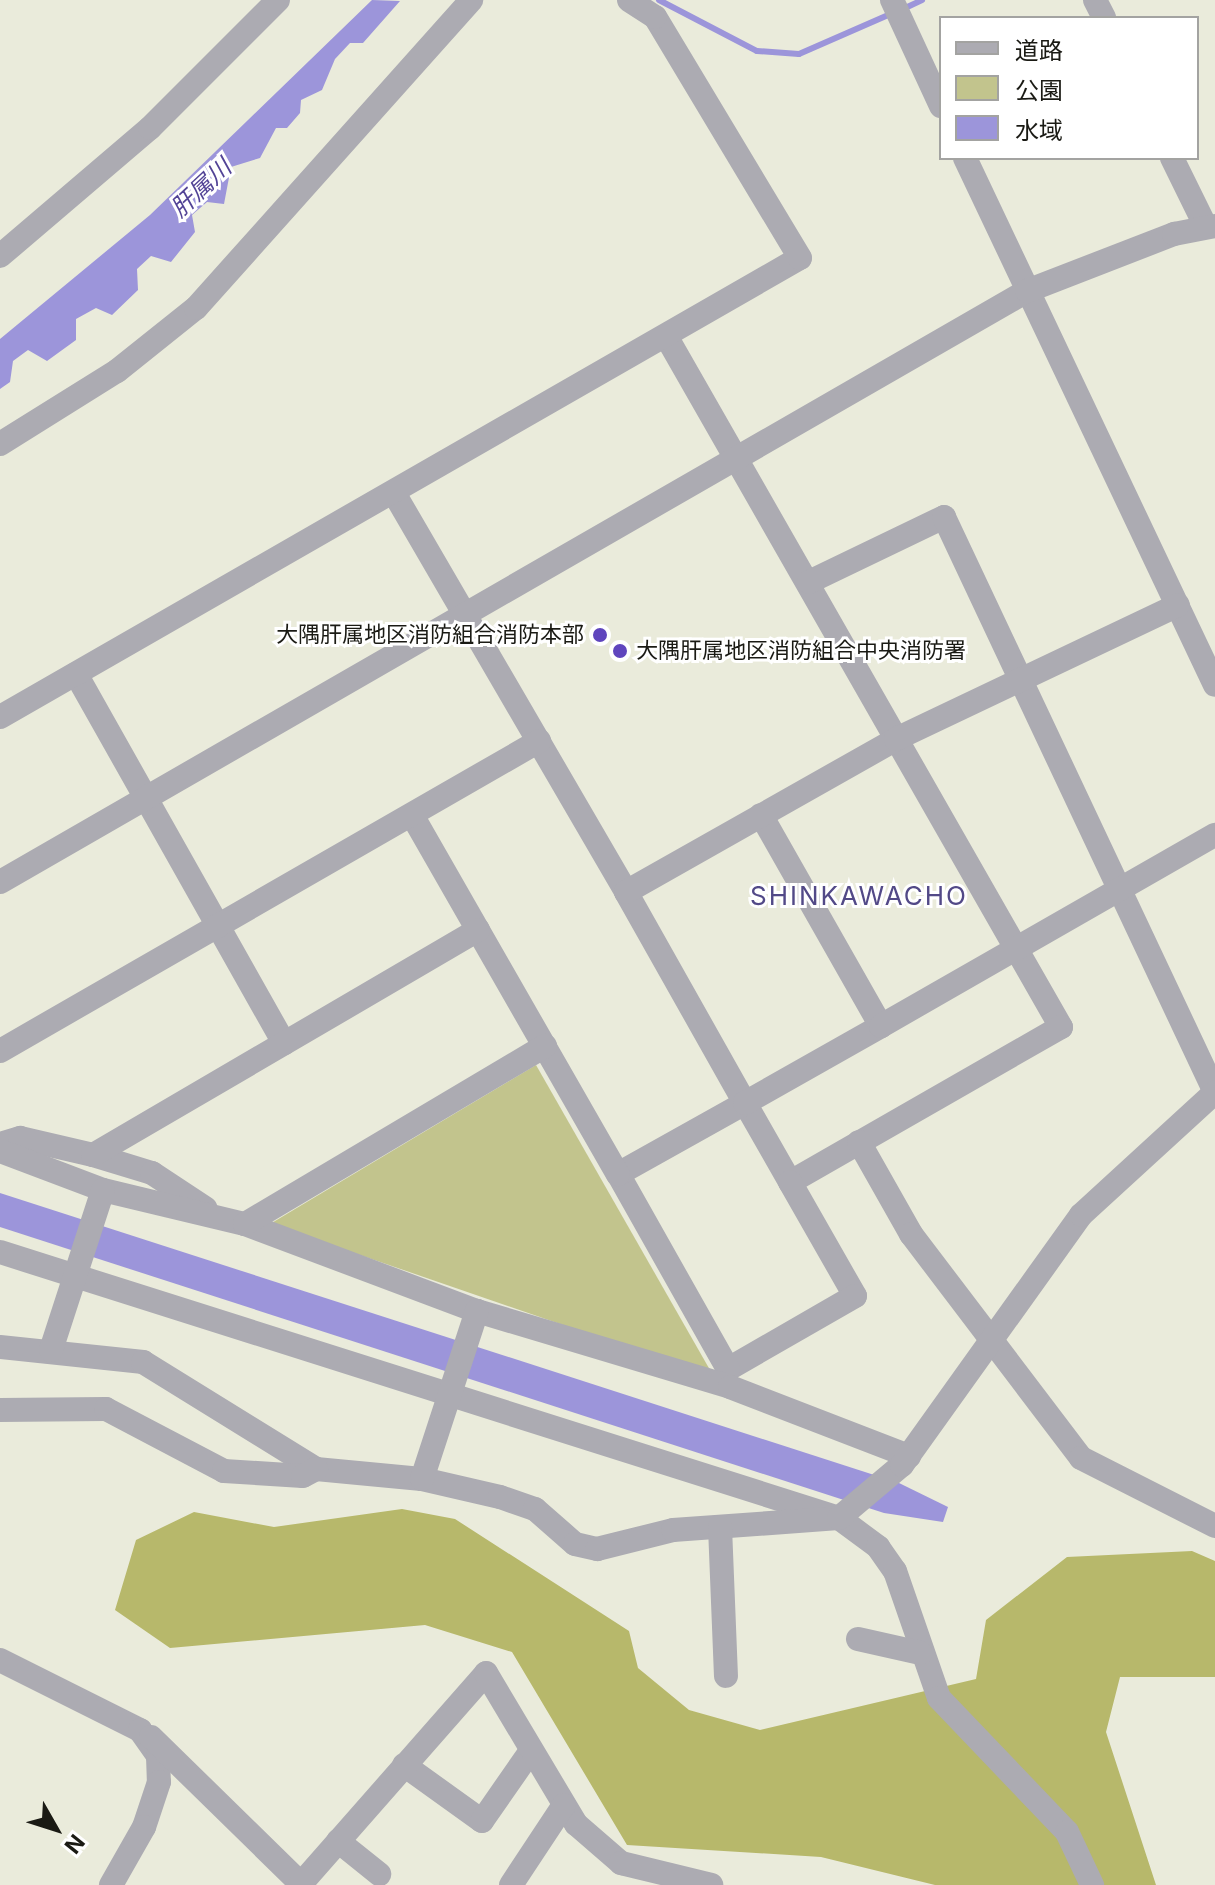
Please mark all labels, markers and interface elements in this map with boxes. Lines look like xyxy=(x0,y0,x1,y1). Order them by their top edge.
legend xyxy=(939,16,1199,160)
text: 道路 xyxy=(1015,36,1063,65)
text: 公園 xyxy=(1015,76,1063,105)
text: 水域 xyxy=(1015,116,1063,145)
water label: 肝属川 xyxy=(165,153,237,223)
place label: 大隅肝属地区消防組合消防本部 xyxy=(276,622,584,648)
marker: 大隅肝属地区消防組合消防本部 xyxy=(591,626,609,644)
place label: 大隅肝属地区消防組合中央消防署 xyxy=(636,638,966,664)
marker: 大隅肝属地区消防組合中央消防署 xyxy=(611,642,629,660)
district label: SHINKAWACHO xyxy=(750,880,968,912)
north arrow xyxy=(16,1789,96,1869)
text: N xyxy=(59,1829,90,1859)

